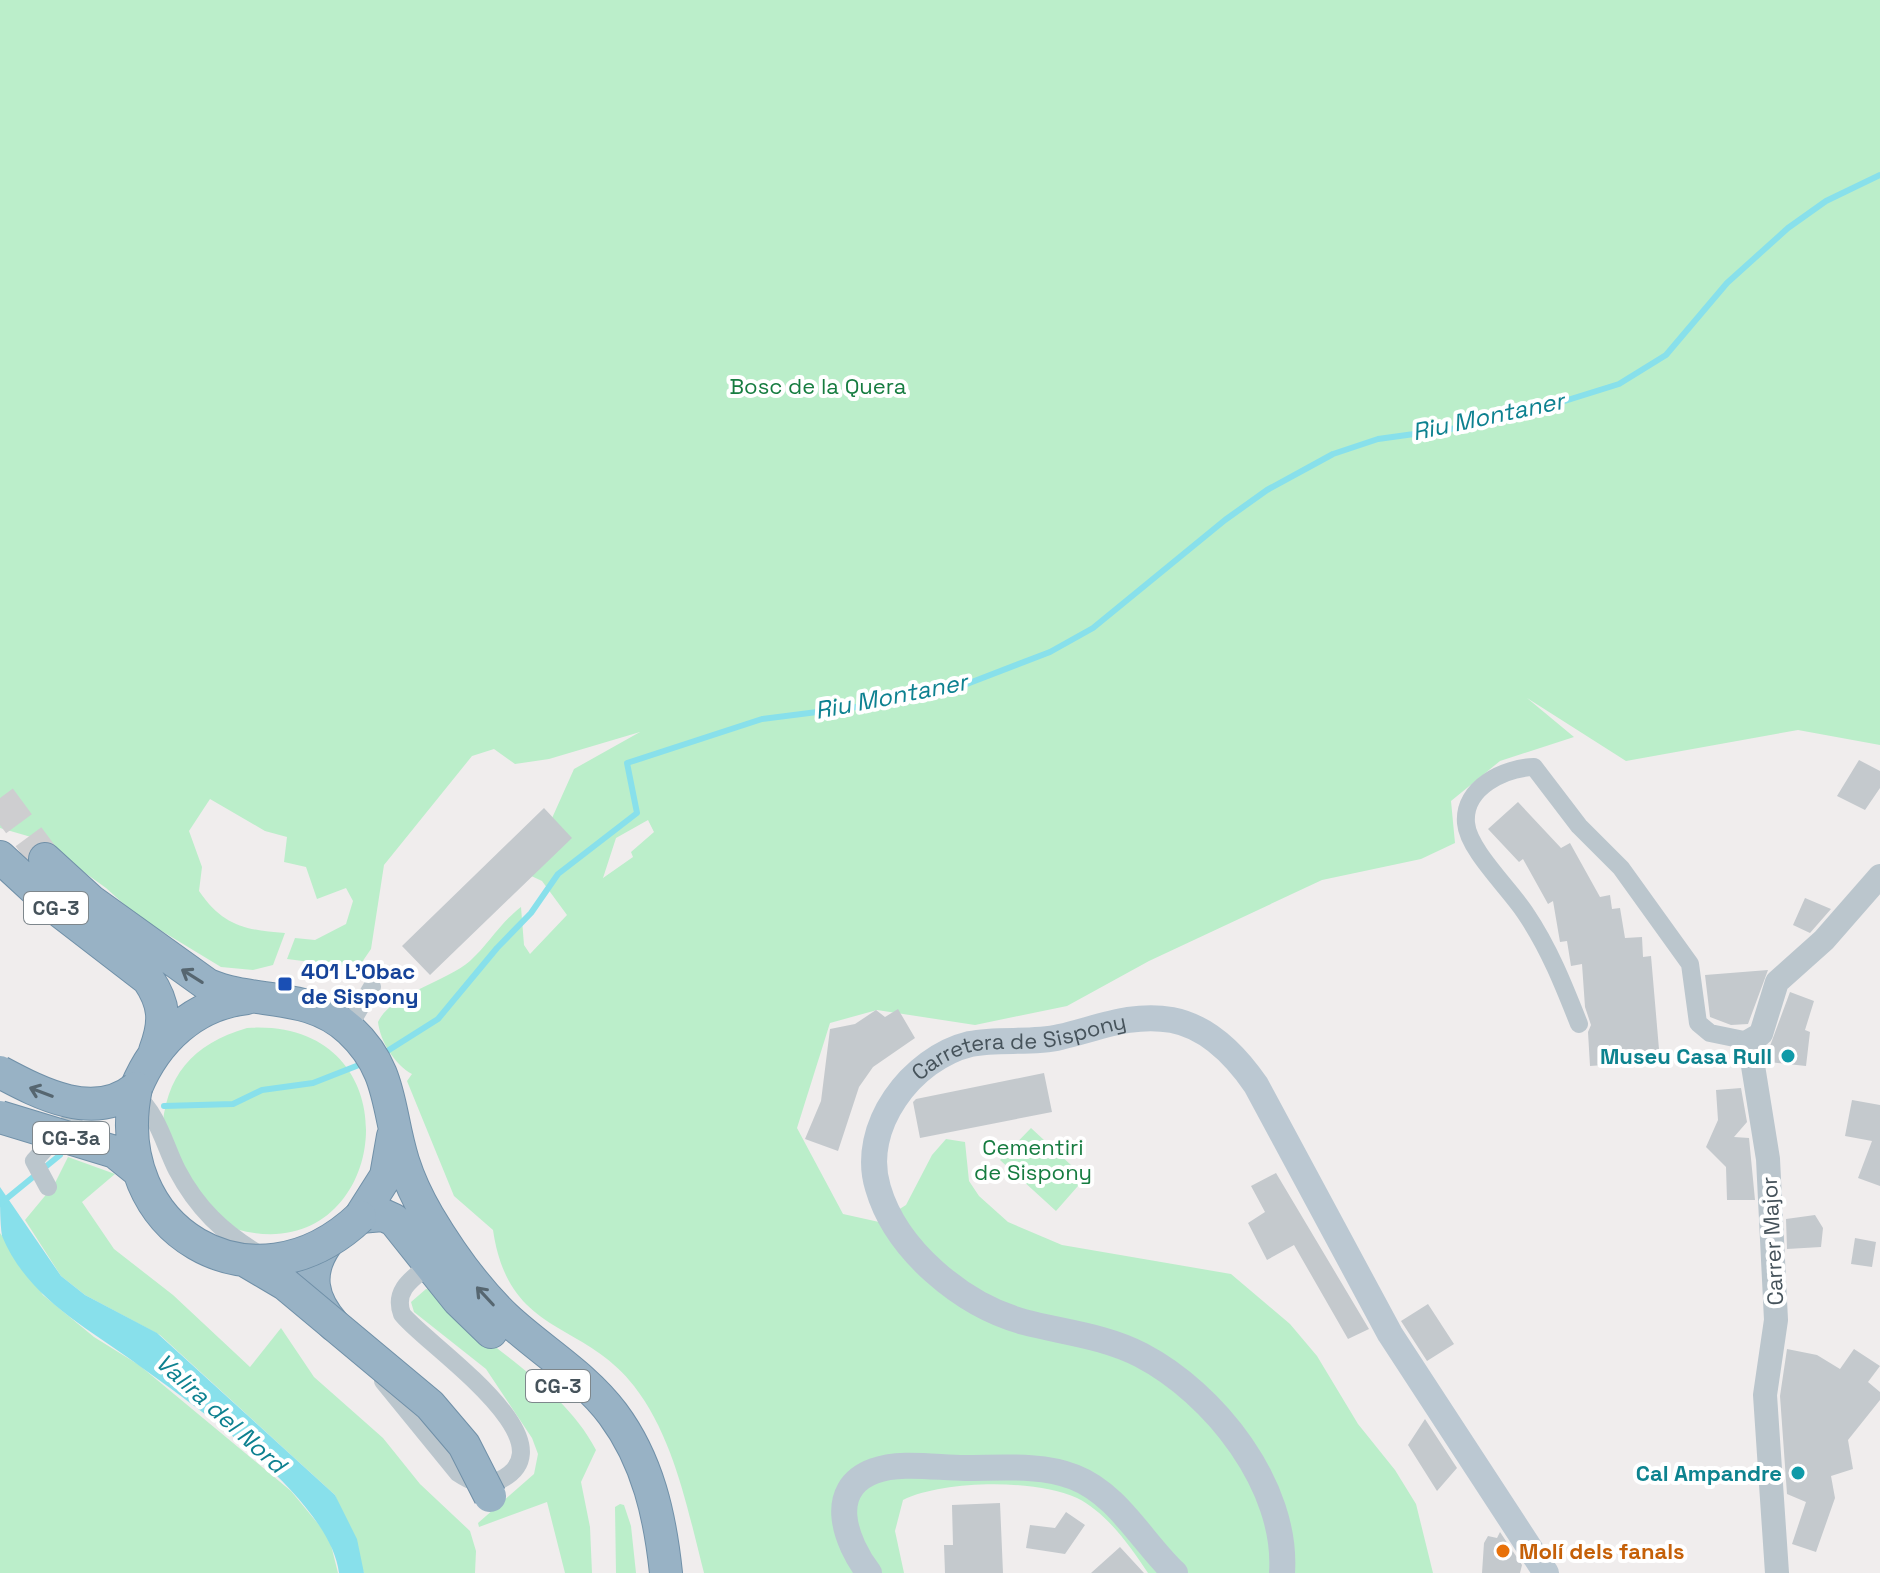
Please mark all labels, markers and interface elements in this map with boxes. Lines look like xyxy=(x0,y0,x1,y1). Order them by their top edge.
park label: Bosc de la Quera xyxy=(730,372,907,400)
water label: Riu Montaner xyxy=(1409,384,1570,447)
water label: Riu Montaner xyxy=(812,665,973,726)
road number: CG-3 xyxy=(24,892,88,924)
place label: 401 L'Obac de Sispony xyxy=(301,957,418,1010)
one-way arrow xyxy=(181,968,204,984)
marker: 401 L'Obac de Sispony xyxy=(276,975,294,993)
street label: Carretera de Sispony xyxy=(905,1007,1128,1086)
place label: Museu Casa Rull xyxy=(1600,1042,1772,1070)
marker: Museu Casa Rull xyxy=(1779,1047,1797,1065)
one-way arrow xyxy=(29,1084,54,1098)
road number: CG-3a xyxy=(33,1122,109,1154)
park label: Cementiri de Sispony xyxy=(974,1133,1092,1186)
street label: Carrer Major xyxy=(1755,1176,1789,1306)
one-way arrow xyxy=(476,1286,495,1306)
water label: Valira del Nord xyxy=(149,1346,294,1481)
road number: CG-3 xyxy=(526,1370,590,1402)
place label: Cal Ampandre xyxy=(1636,1459,1782,1487)
marker: Cal Ampandre xyxy=(1789,1464,1807,1482)
place label: Molí dels fanals xyxy=(1519,1537,1685,1565)
marker: Molí dels fanals xyxy=(1494,1542,1512,1560)

